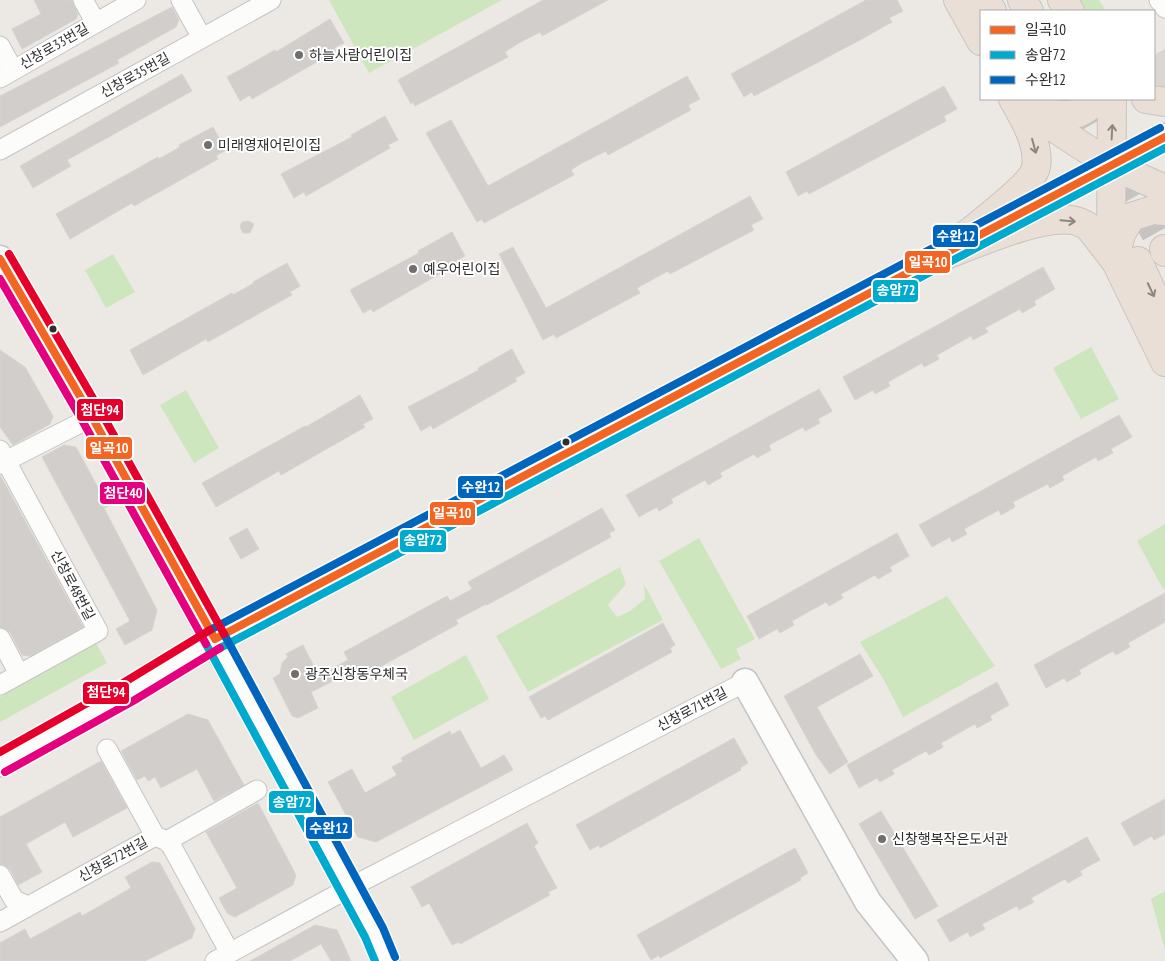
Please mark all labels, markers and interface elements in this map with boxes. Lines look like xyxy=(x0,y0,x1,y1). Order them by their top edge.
legend xyxy=(980,10,1155,100)
street label: 신창로33번길 xyxy=(16,19,92,73)
text: 일곡10 xyxy=(1025,20,1066,39)
text: 송암72 xyxy=(1025,45,1066,64)
place label: 하늘사람어린이집 xyxy=(309,46,412,64)
street label: 신창로35번길 xyxy=(97,48,173,102)
marker: 하늘사람어린이집 xyxy=(293,49,305,61)
text: 수완12 xyxy=(1025,70,1066,89)
one-way arrow xyxy=(1108,124,1117,140)
place label: 미래영재어린이집 xyxy=(218,136,321,154)
one-way arrow xyxy=(1030,138,1039,154)
marker: 미래영재어린이집 xyxy=(202,139,214,151)
one-way arrow xyxy=(1060,216,1076,225)
line badge: 수완12 xyxy=(932,224,979,248)
text: 수완12 xyxy=(936,227,976,245)
line badge: 일곡10 xyxy=(904,250,951,274)
text: 일곡10 xyxy=(908,253,948,271)
place label: 예우어린이집 xyxy=(423,260,500,278)
marker: 예우어린이집 xyxy=(407,263,419,275)
line badge: 송암72 xyxy=(872,279,919,303)
text: 송암72 xyxy=(876,281,916,299)
one-way arrow xyxy=(1147,282,1157,297)
unlabelled marker xyxy=(48,324,58,334)
line badge: 첨단94 xyxy=(76,398,124,422)
text: 첨단94 xyxy=(80,401,120,419)
line badge: 일곡10 xyxy=(85,436,133,460)
unlabelled marker xyxy=(561,437,571,447)
text: 일곡10 xyxy=(89,439,129,457)
line badge: 수완12 xyxy=(457,475,504,499)
text: 수완12 xyxy=(461,478,501,496)
line badge: 첨단40 xyxy=(99,481,146,505)
text: 첨단40 xyxy=(103,484,143,502)
line badge: 일곡10 xyxy=(429,501,476,526)
text: 일곡10 xyxy=(432,504,472,522)
line badge: 송암72 xyxy=(399,529,447,553)
text: 송암72 xyxy=(403,531,443,549)
street label: 신창로48번길 xyxy=(47,547,99,623)
place label: 광주신창동우체국 xyxy=(305,665,408,683)
marker: 광주신창동우체국 xyxy=(289,668,301,680)
line badge: 첨단94 xyxy=(82,681,130,705)
text: 첨단94 xyxy=(86,683,126,701)
street label: 신창로71번길 xyxy=(654,683,730,735)
line badge: 송암72 xyxy=(268,790,315,814)
text: 송암72 xyxy=(272,793,312,811)
line badge: 수완12 xyxy=(305,816,353,840)
text: 수완12 xyxy=(309,819,349,837)
place label: 신창행복작은도서관 xyxy=(892,830,1008,848)
street label: 신창로72번길 xyxy=(75,832,151,886)
marker: 신창행복작은도서관 xyxy=(876,833,888,845)

